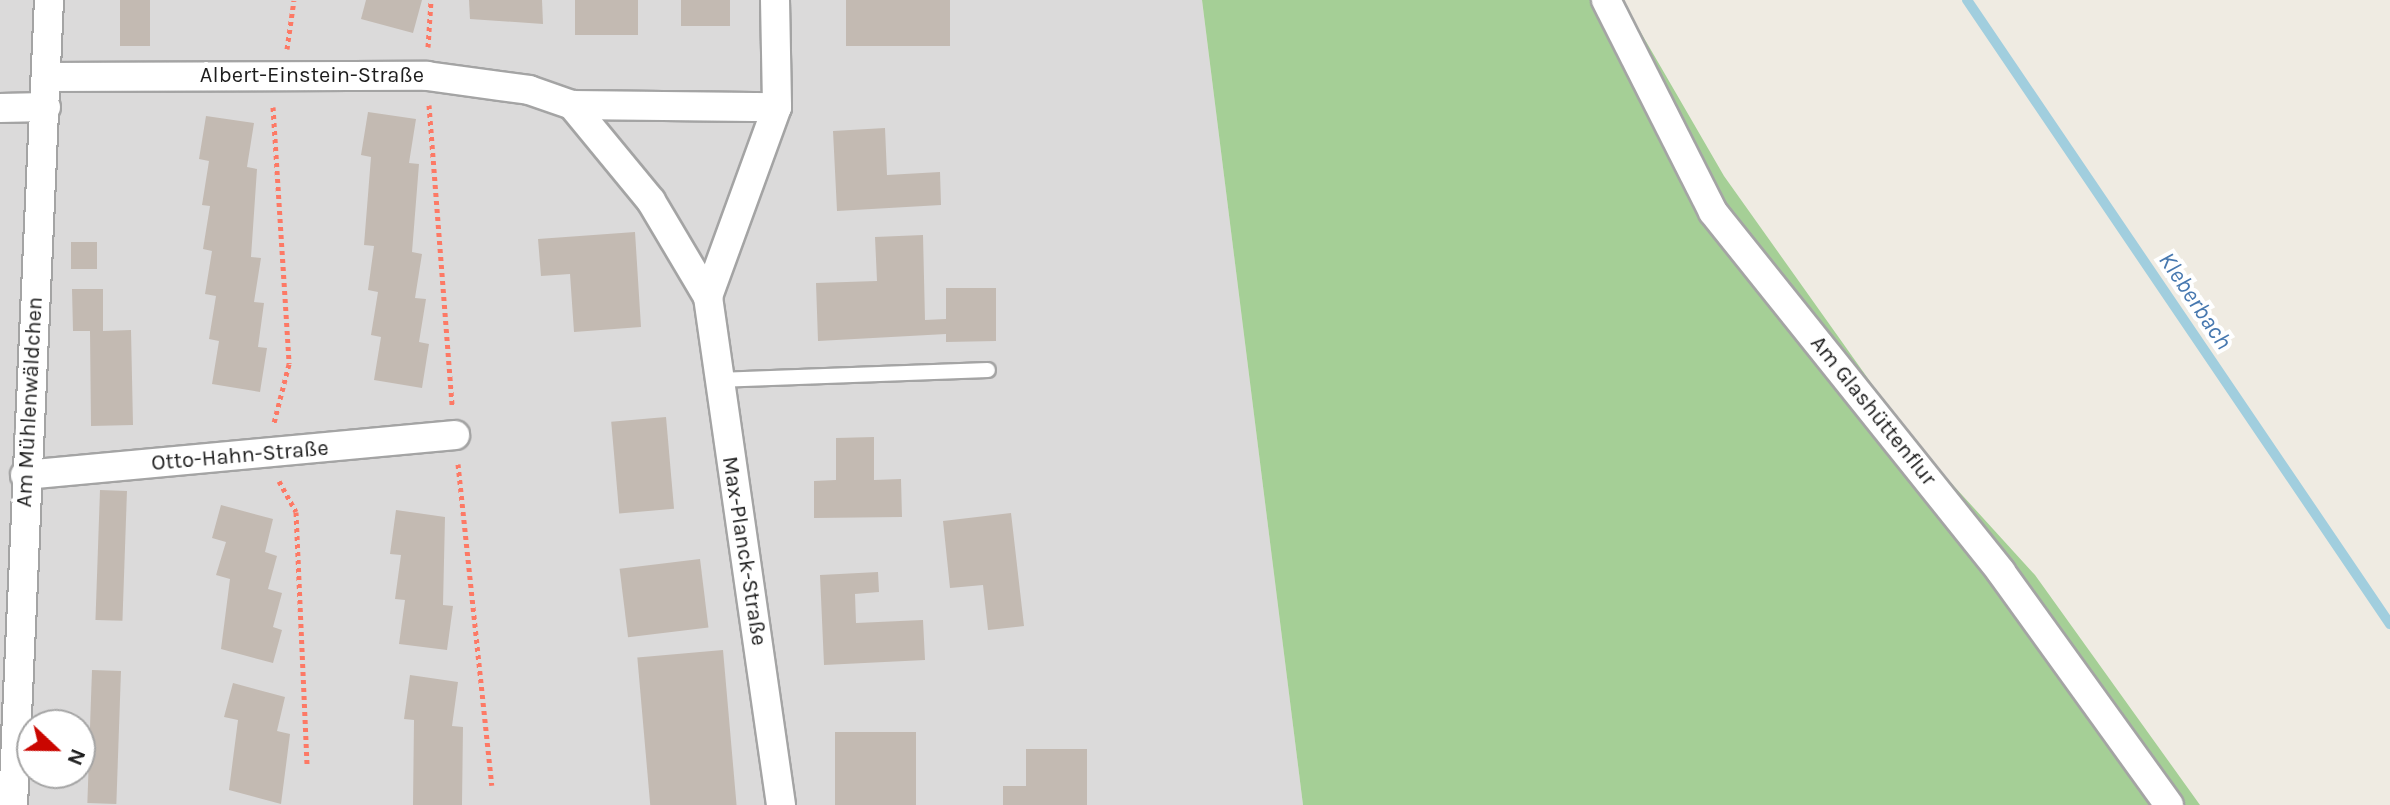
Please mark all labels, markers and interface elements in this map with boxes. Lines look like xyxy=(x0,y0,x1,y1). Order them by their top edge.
street label: Albert-Einstein-Straße xyxy=(200,63,424,89)
water label: Kleberbach xyxy=(2152,247,2238,355)
street label: Am Mühlenwäldchen xyxy=(11,296,49,508)
street label: Am Glashüttenflur xyxy=(1804,331,1942,491)
street label: Otto-Hahn-Straße xyxy=(150,435,330,477)
street label: Max-Planck-Straße xyxy=(716,455,772,647)
north arrow xyxy=(16,709,96,789)
text: N xyxy=(61,745,91,769)

